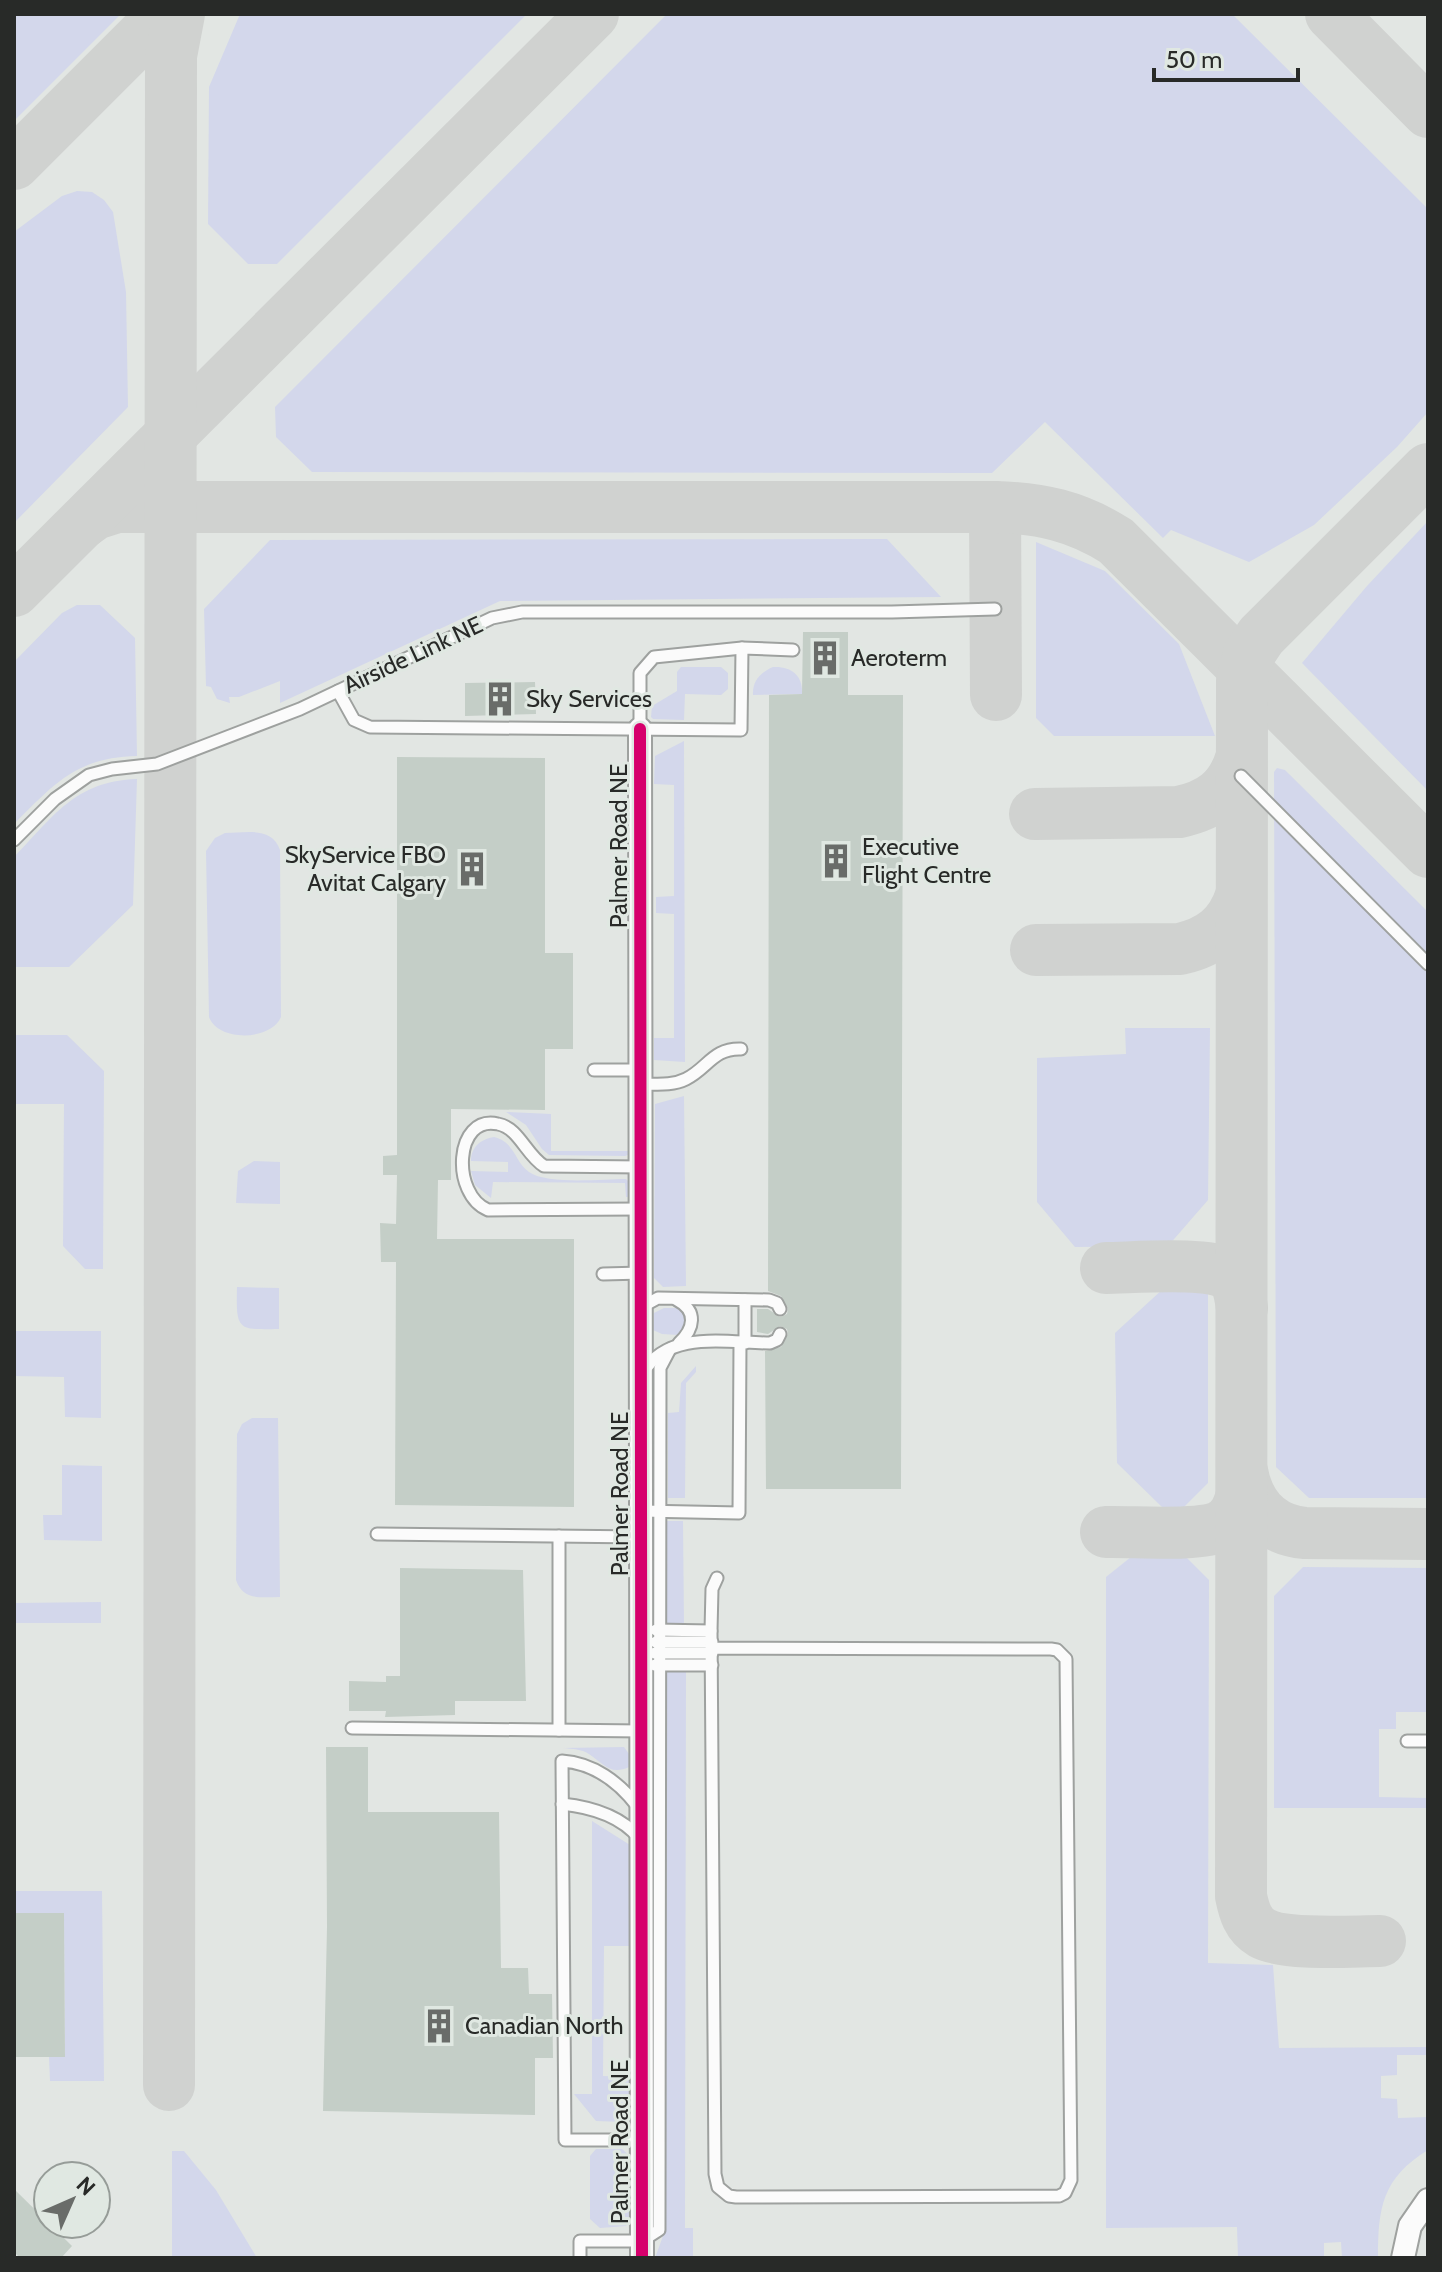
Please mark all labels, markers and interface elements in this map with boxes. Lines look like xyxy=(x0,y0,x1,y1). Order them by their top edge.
scale bar xyxy=(1154,32,1298,82)
text: 50 m xyxy=(1166,45,1222,74)
street label: Airside Link NE xyxy=(339,610,487,699)
building icon: Aeroterm xyxy=(806,639,844,677)
place label: Aeroterm xyxy=(851,643,947,672)
building icon: Sky Services xyxy=(481,680,519,718)
place label: Sky Services xyxy=(526,684,652,713)
street label: Palmer Road NE xyxy=(604,764,633,928)
place label: Executive Flight Centre xyxy=(862,832,991,889)
place label: SkyService FBO Avitat Calgary xyxy=(285,840,446,897)
building icon: Executive Flight Centre xyxy=(817,842,855,880)
building icon: SkyService FBO Avitat Calgary xyxy=(453,850,491,888)
street label: Palmer Road NE xyxy=(605,1412,634,1576)
building icon: Canadian North xyxy=(420,2007,458,2045)
place label: Canadian North xyxy=(465,2011,623,2040)
street label: Palmer Road NE xyxy=(605,2060,634,2224)
north arrow xyxy=(32,2160,112,2240)
text: N xyxy=(71,2171,101,2201)

